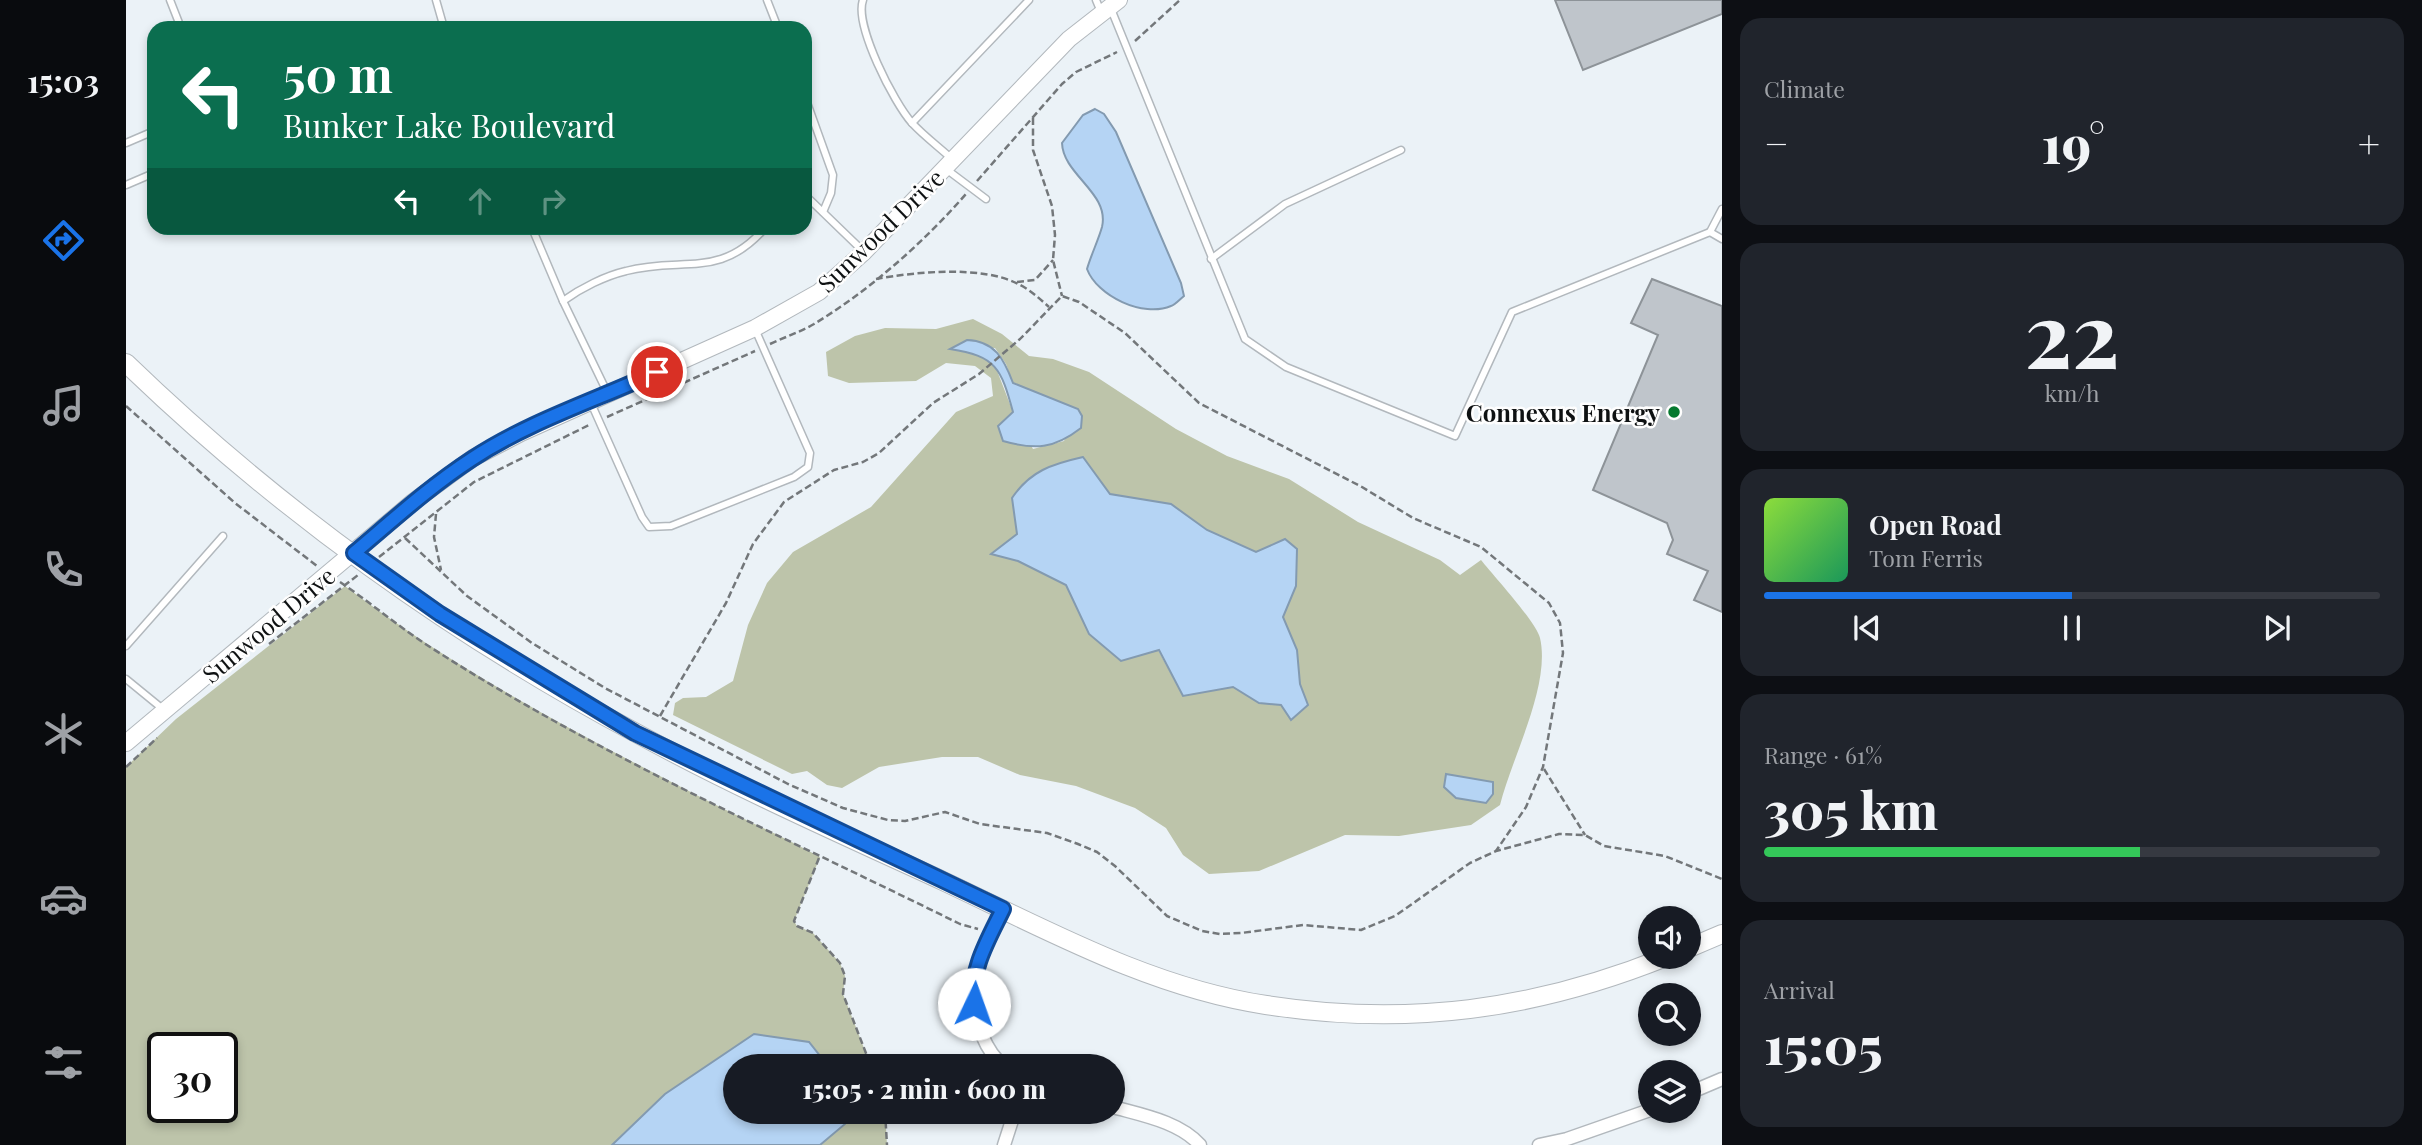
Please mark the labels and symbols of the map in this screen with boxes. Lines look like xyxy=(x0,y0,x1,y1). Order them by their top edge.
street label: Sunwood Drive xyxy=(810,161,950,299)
pin xyxy=(627,342,687,402)
place label: Connexus Energy xyxy=(1466,396,1661,428)
marker: Connexus Energy xyxy=(1666,404,1682,420)
street label: Sunwood Drive xyxy=(195,559,341,689)
position arrow xyxy=(937,967,1011,1041)
speed limit sign: 30 xyxy=(147,1032,238,1123)

